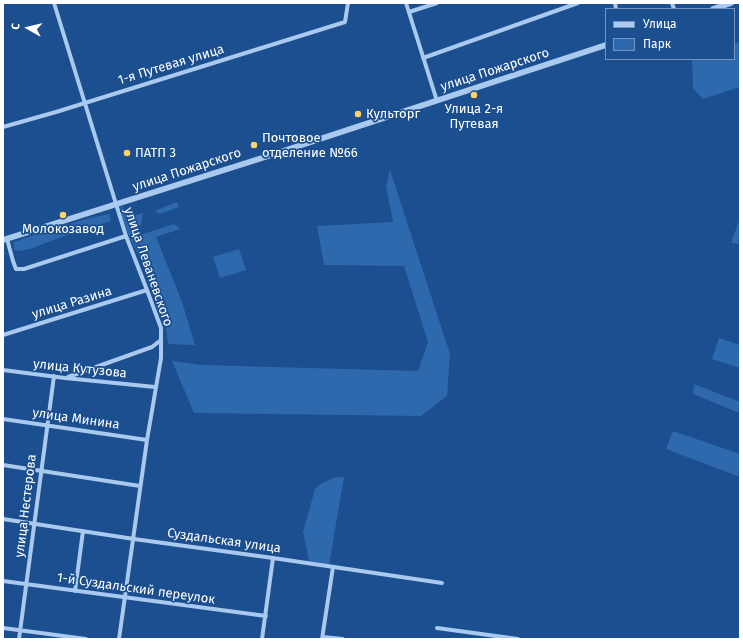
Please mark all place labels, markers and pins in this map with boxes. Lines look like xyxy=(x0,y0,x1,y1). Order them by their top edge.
marker: Улица 2-я Путевая xyxy=(469,90,479,100)
place label: Улица 2-я Путевая xyxy=(445,101,503,132)
place label: Культорг xyxy=(366,106,420,122)
marker: Культорг xyxy=(353,109,363,119)
place label: Почтовое отделение №66 xyxy=(262,130,358,161)
marker: Почтовое отделение №66 xyxy=(249,140,259,150)
place label: ПАТП 3 xyxy=(135,145,176,161)
marker: ПАТП 3 xyxy=(122,148,132,158)
marker: Молокозавод xyxy=(58,210,68,220)
place label: Молокозавод xyxy=(22,221,104,237)

